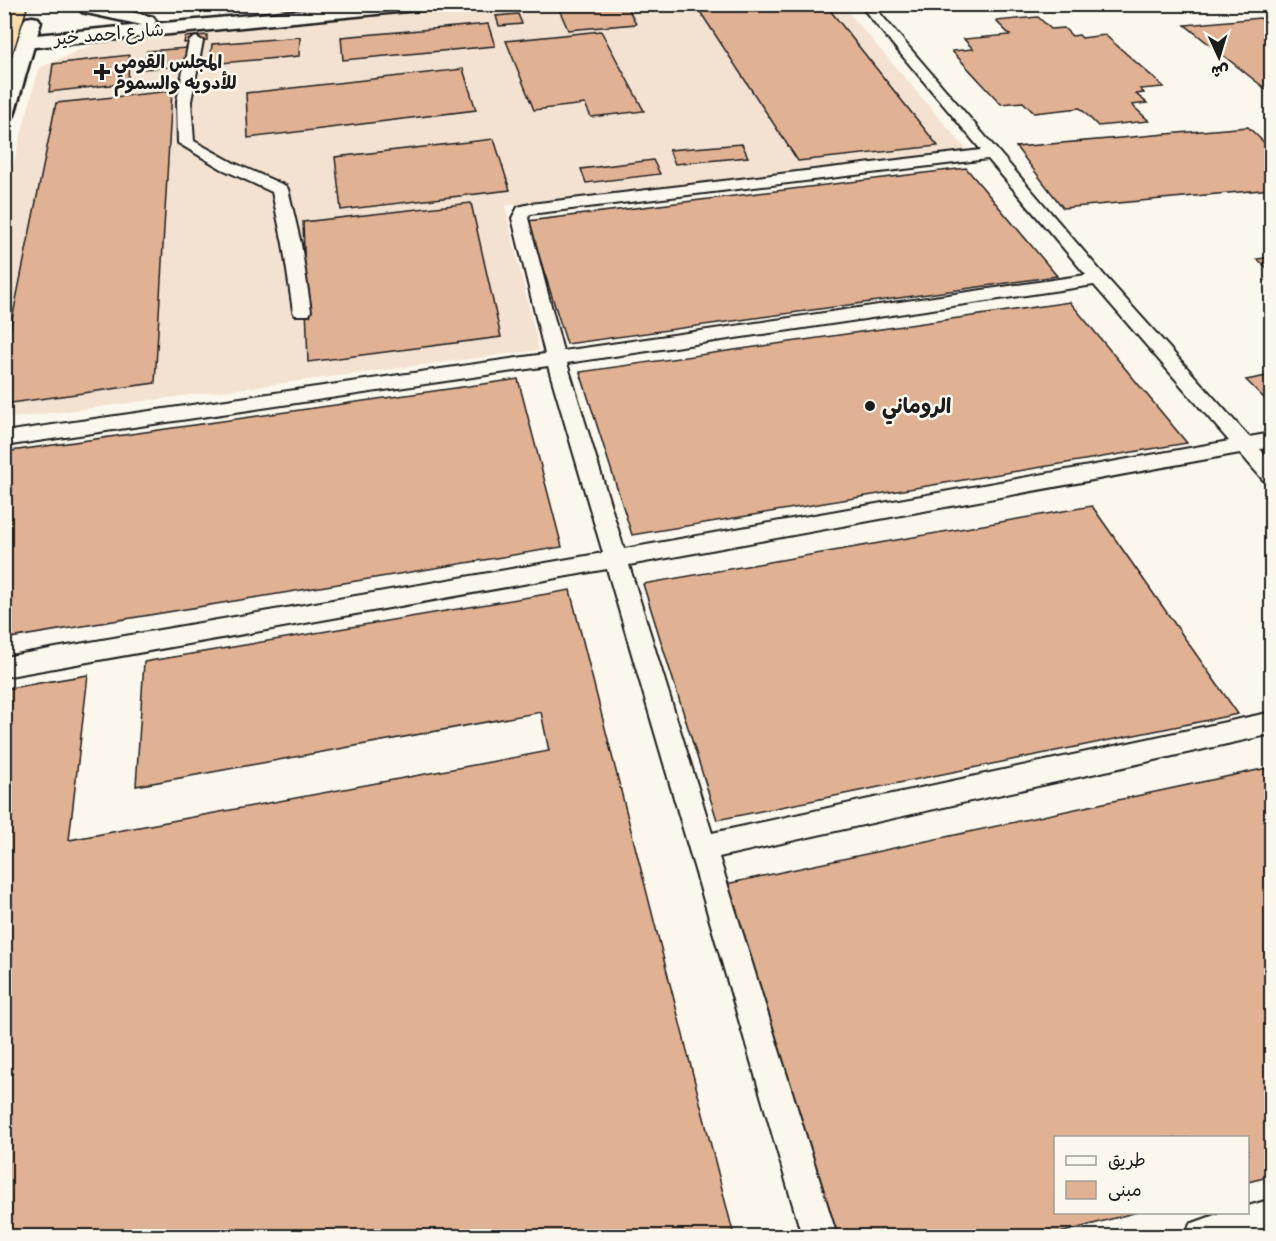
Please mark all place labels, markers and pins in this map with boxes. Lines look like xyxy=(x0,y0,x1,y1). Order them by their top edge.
place label: المجلس القومي للأدويه والسموم xyxy=(114,49,237,97)
marker: المجلس القومي للأدويه والسموم xyxy=(95,65,109,79)
place label: الروماني xyxy=(882,391,951,425)
marker: الروماني xyxy=(863,399,877,413)

